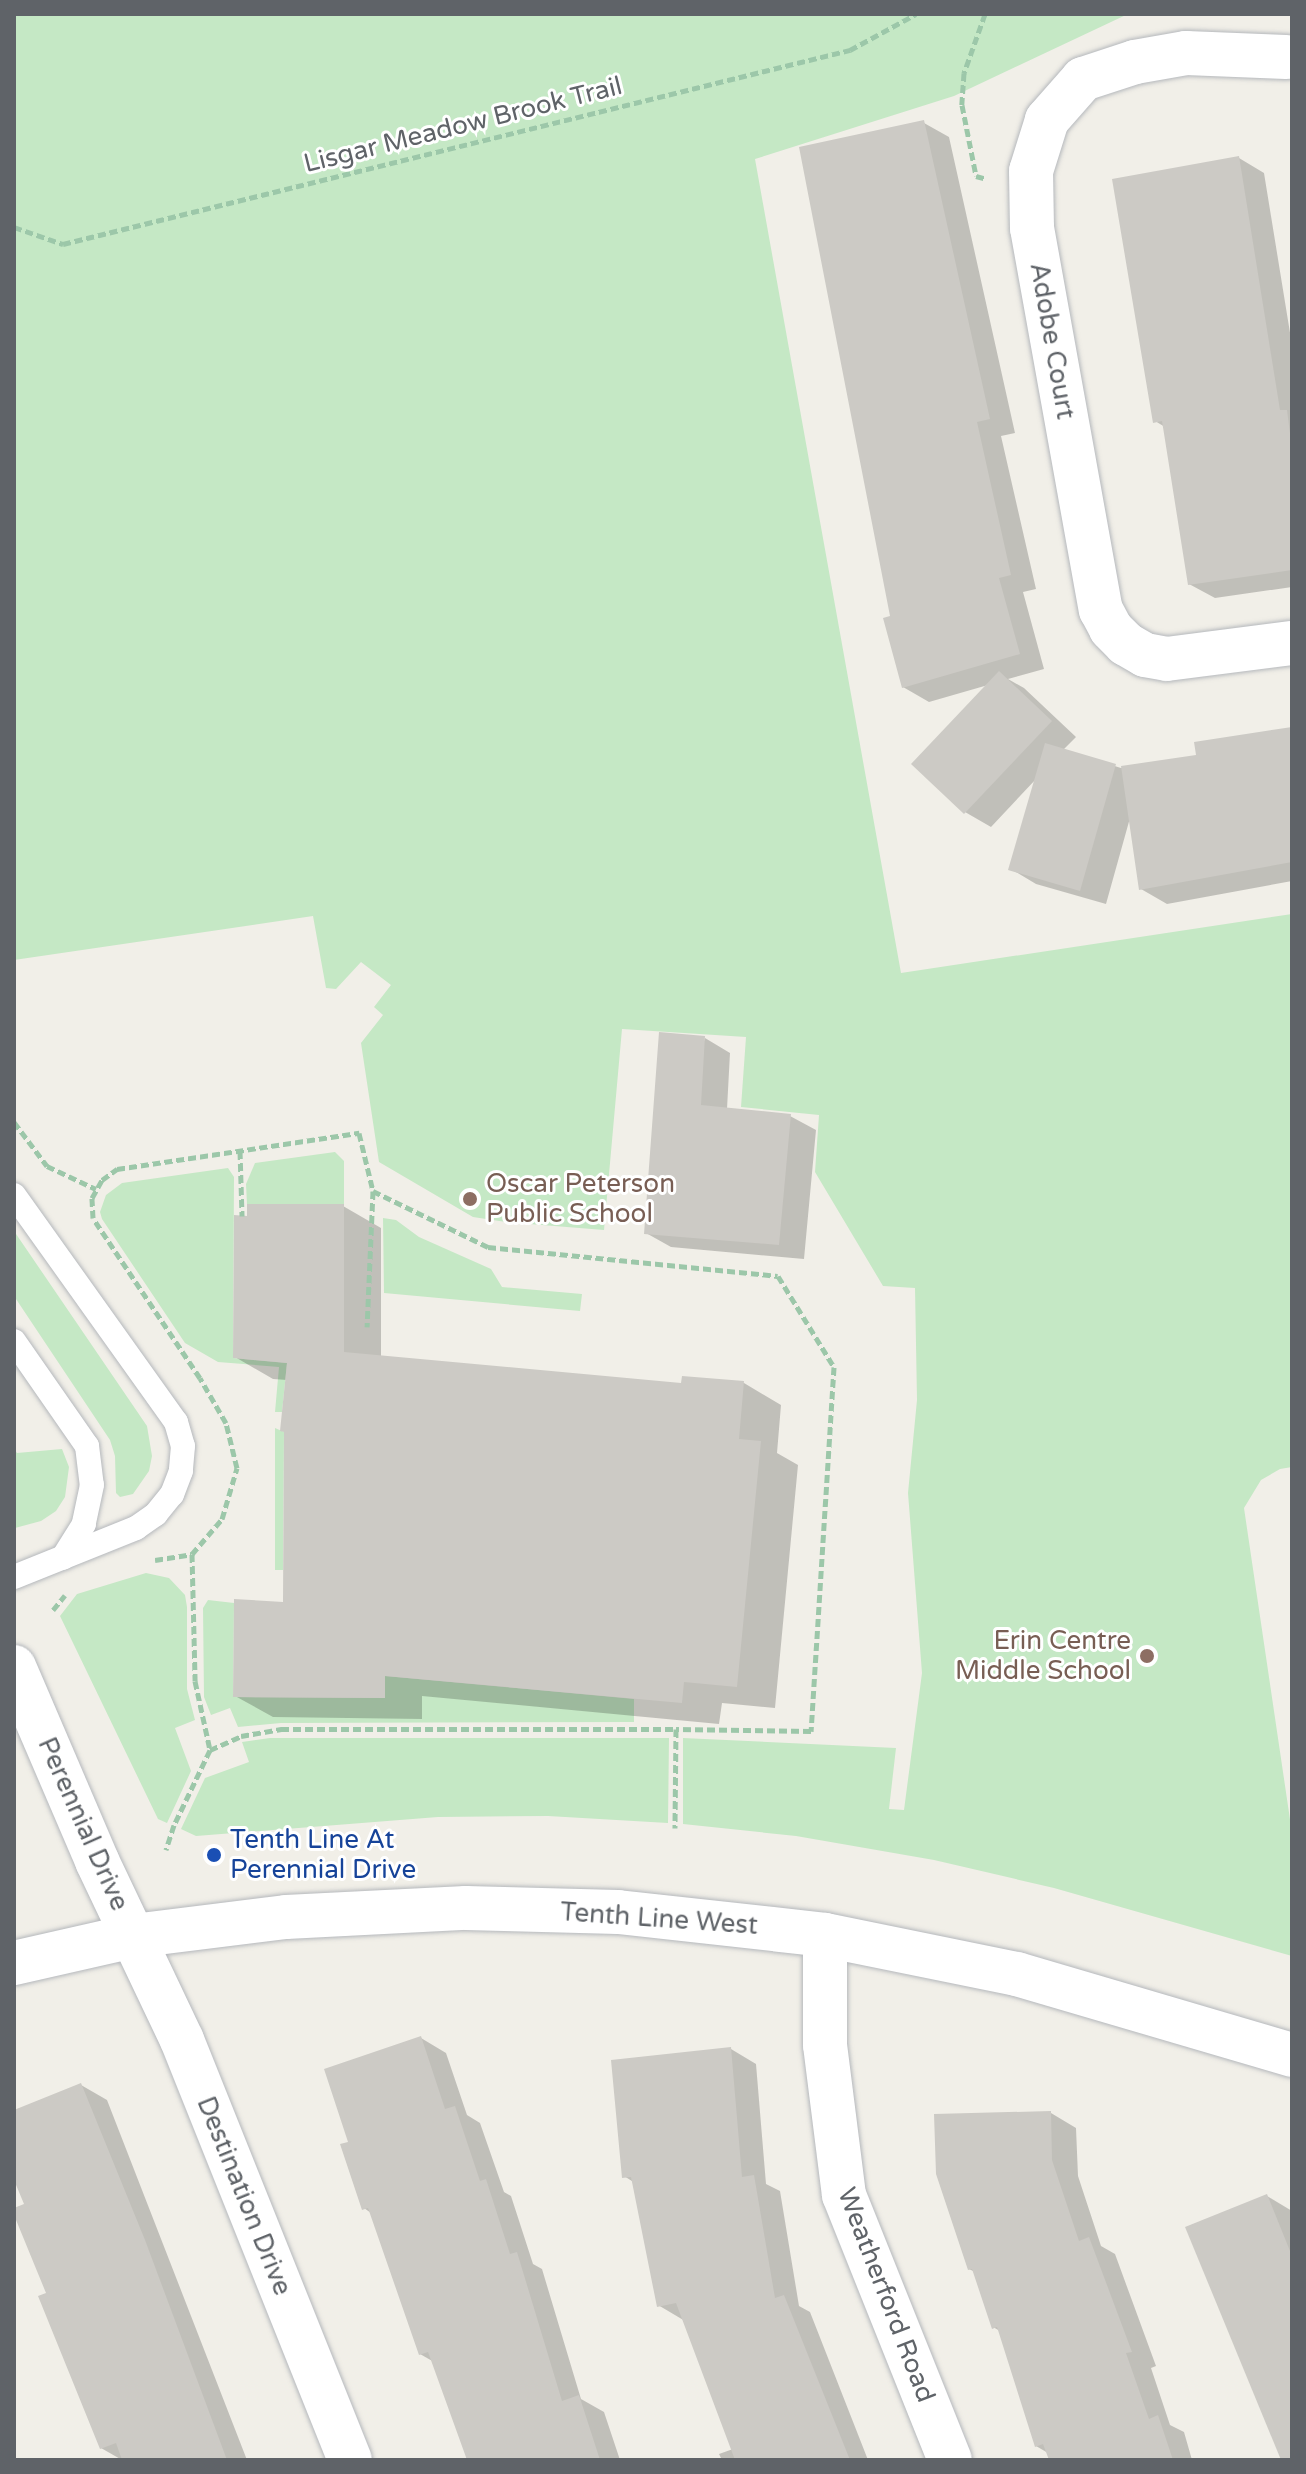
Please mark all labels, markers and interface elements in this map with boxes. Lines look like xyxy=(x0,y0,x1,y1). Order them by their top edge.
street label: Lisgar Meadow Brook Trail xyxy=(301,70,625,180)
street label: Adobe Court xyxy=(1023,260,1081,422)
place label: Oscar Peterson Public School xyxy=(486,1168,675,1230)
marker: Oscar Peterson Public School xyxy=(461,1190,479,1208)
place label: Erin Centre Middle School xyxy=(955,1625,1131,1686)
marker: Erin Centre Middle School xyxy=(1138,1647,1156,1665)
street label: Perennial Drive xyxy=(31,1733,135,1915)
place label: Tenth Line At Perennial Drive xyxy=(230,1824,416,1886)
marker: Tenth Line At Perennial Drive xyxy=(205,1846,223,1864)
street label: Tenth Line West xyxy=(559,1897,759,1941)
street label: Destination Drive xyxy=(190,2092,298,2300)
street label: Weatherford Road xyxy=(831,2183,941,2407)

